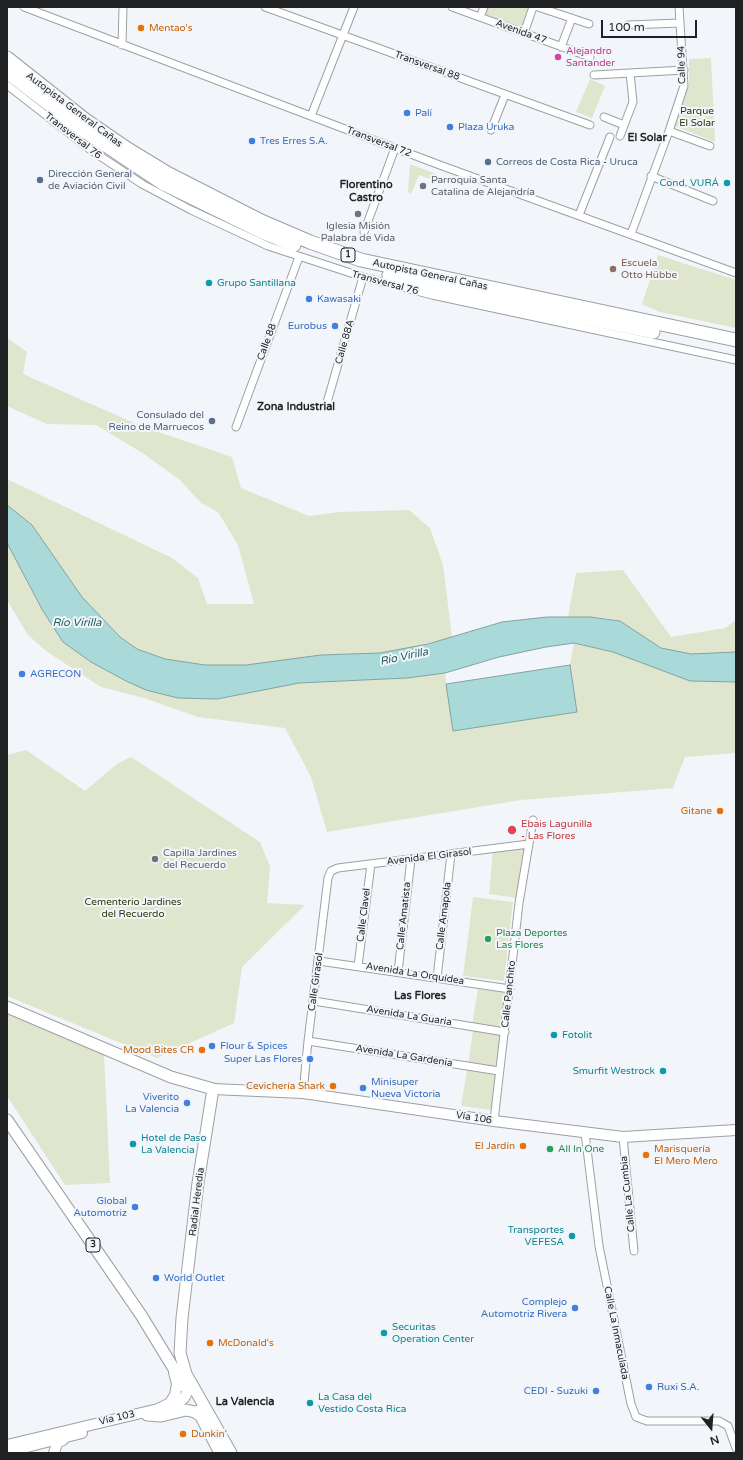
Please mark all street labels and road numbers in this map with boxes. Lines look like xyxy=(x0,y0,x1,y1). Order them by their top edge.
street label: Avenida 47 xyxy=(494,17,548,47)
street label: Calle 94 xyxy=(675,46,689,84)
street label: Transversal 88 xyxy=(393,49,461,83)
street label: Autopista General Cañas xyxy=(23,70,125,150)
street label: Transversal 76 xyxy=(42,110,104,162)
street label: Transversal 72 xyxy=(345,124,413,160)
road number: 1 xyxy=(341,248,355,262)
street label: Autopista General Cañas xyxy=(371,257,489,293)
street label: Transversal 76 xyxy=(350,268,420,298)
street label: Calle 88A xyxy=(333,318,357,366)
street label: Calle 88 xyxy=(255,322,279,362)
street label: Avenida El Girasol xyxy=(386,846,472,868)
street label: Calle Amatista xyxy=(394,881,414,951)
street label: Calle Amapola xyxy=(434,881,454,951)
street label: Calle Clavel xyxy=(355,887,373,943)
street label: Calle Girasol xyxy=(306,952,326,1012)
street label: Avenida La Orquídea xyxy=(365,960,465,988)
street label: Calle Panchito xyxy=(499,960,519,1028)
street label: Avenida La Guaria xyxy=(365,1003,453,1029)
street label: Avenida La Gardenia xyxy=(355,1042,453,1070)
street label: Vía 106 xyxy=(455,1109,493,1127)
street label: Calle La Cumbia xyxy=(618,1155,638,1233)
street label: Radial Heredia xyxy=(187,1167,207,1237)
road number: 3 xyxy=(86,1238,100,1252)
street label: Calle La Inmaculada xyxy=(601,1285,631,1381)
street label: Vía 103 xyxy=(98,1408,136,1428)

